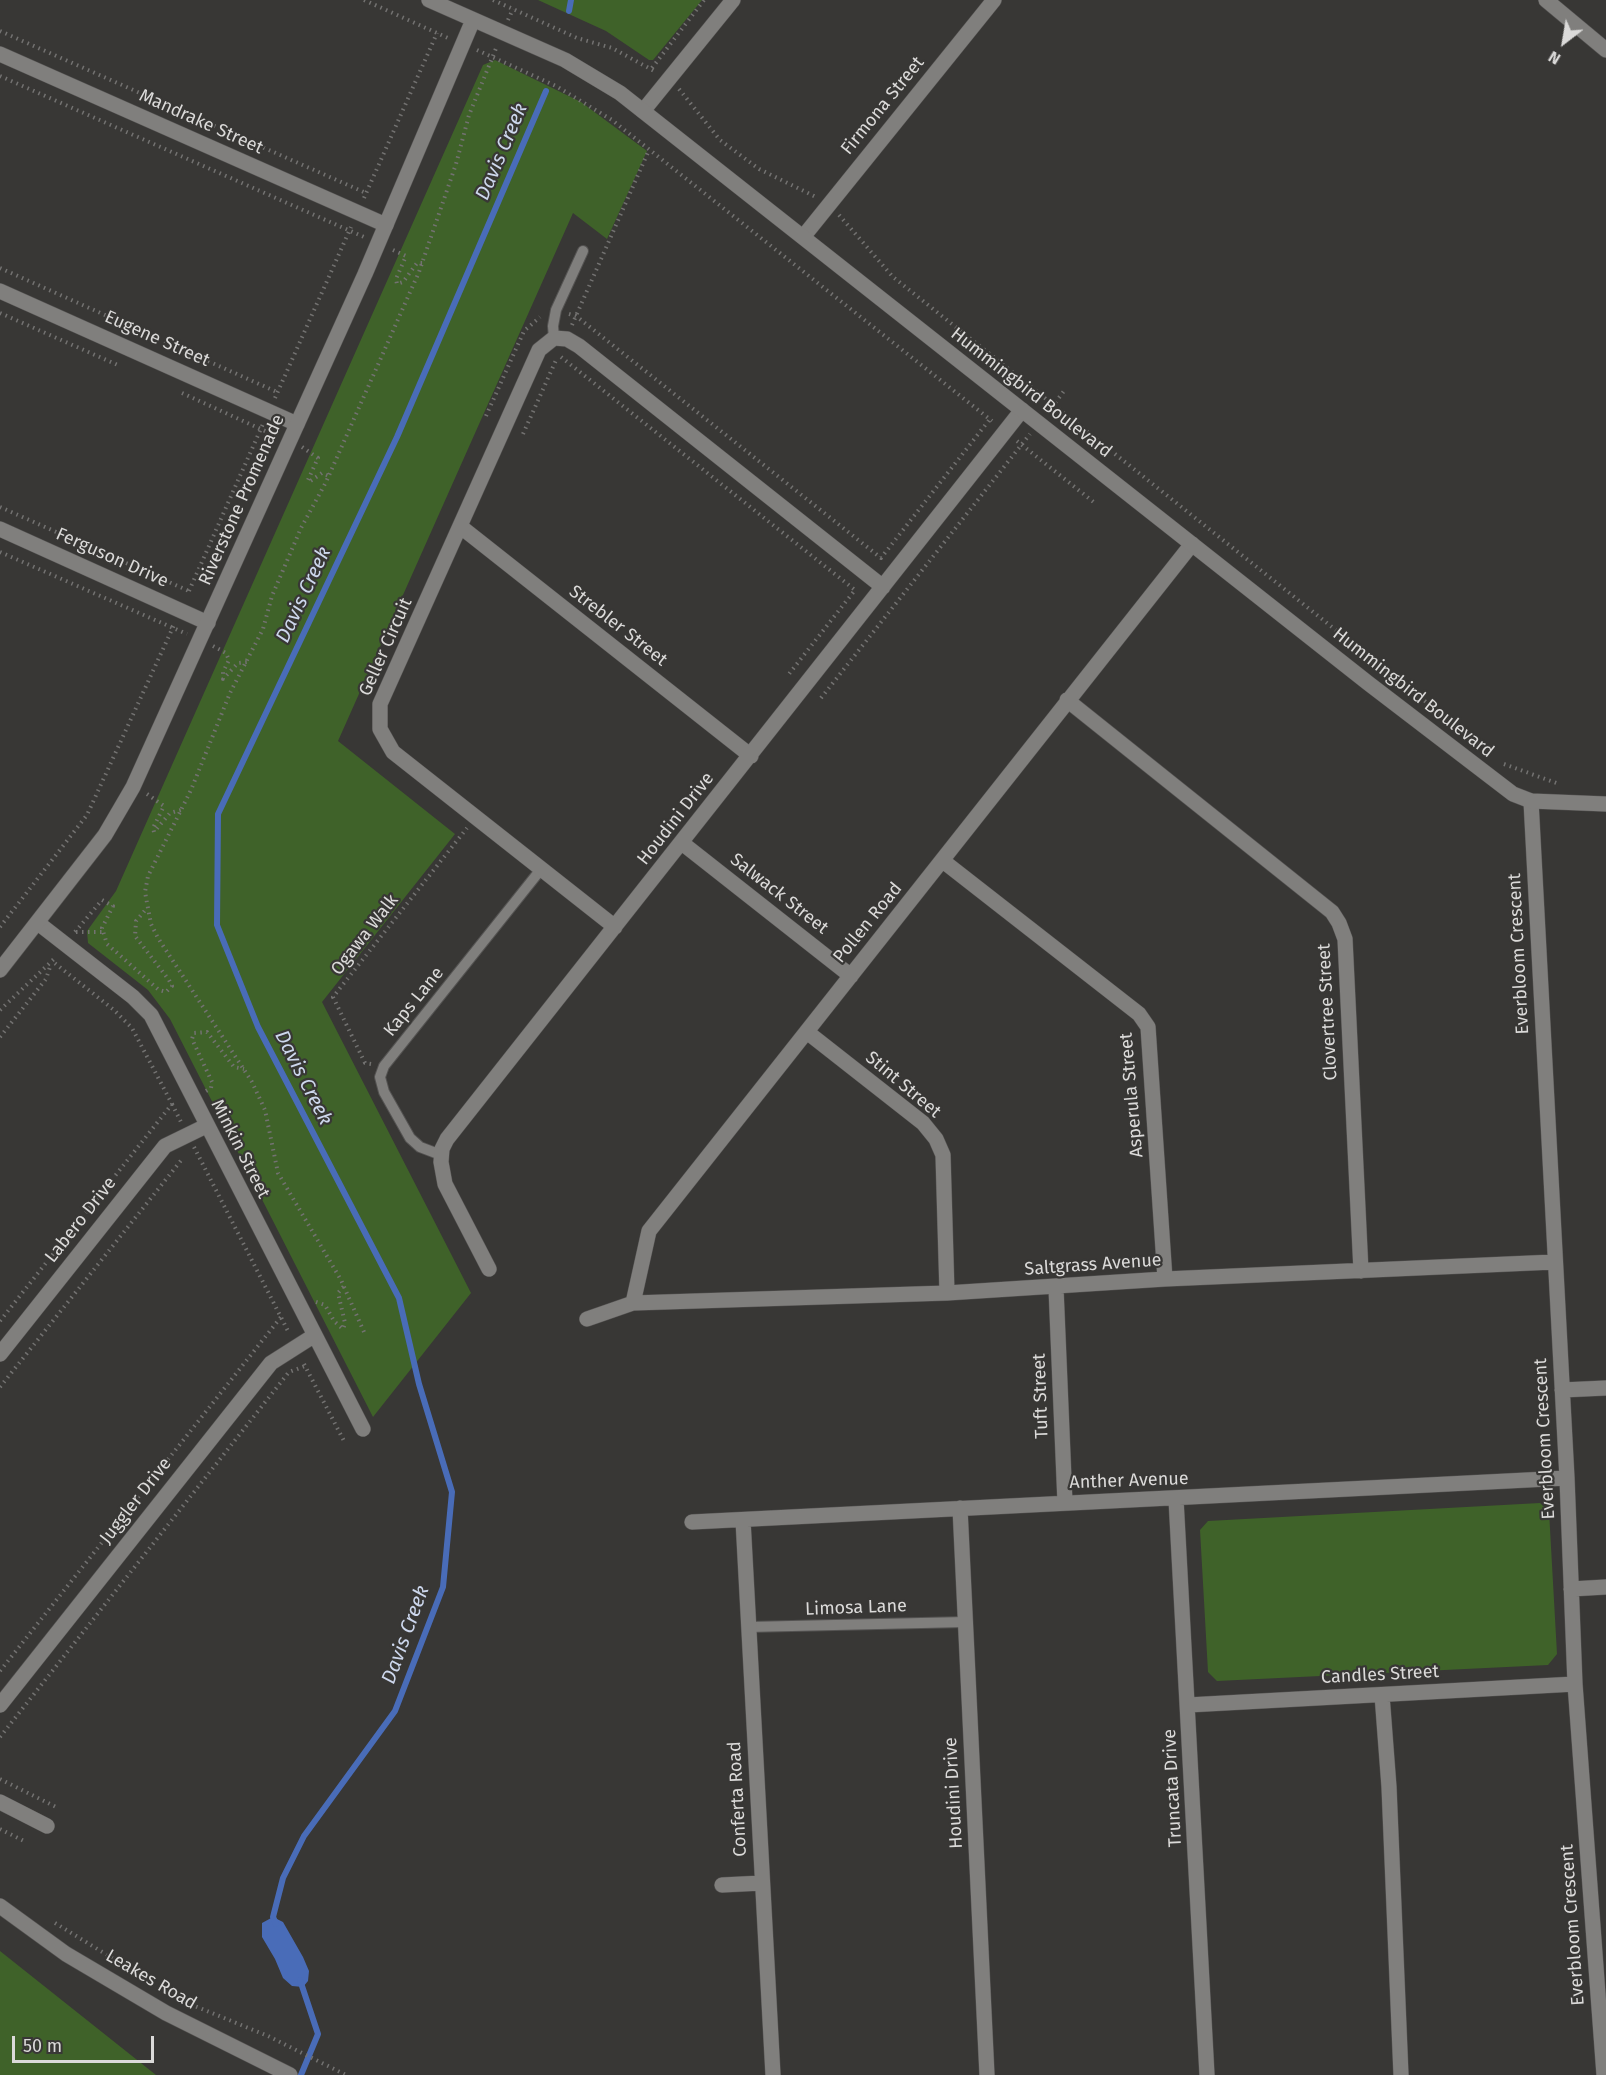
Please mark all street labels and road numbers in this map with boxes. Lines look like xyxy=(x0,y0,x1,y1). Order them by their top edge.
street label: Firmona Street xyxy=(837,53,929,159)
street label: Mandrake Street xyxy=(136,85,266,159)
street label: Eugene Street xyxy=(101,306,213,372)
street label: Hummingbird Boulevard xyxy=(946,323,1116,463)
street label: Riverstone Promenade xyxy=(195,411,289,589)
street label: Ferguson Drive xyxy=(52,524,172,592)
street label: Strebler Street xyxy=(565,581,671,671)
street label: Geller Circuit xyxy=(355,595,417,699)
street label: Hummingbird Boulevard xyxy=(1328,623,1498,763)
street label: Houdini Drive xyxy=(633,768,719,870)
street label: Salwack Street xyxy=(726,849,832,939)
street label: Everbloom Crescent xyxy=(1504,873,1534,1035)
street label: Pollen Road xyxy=(829,878,907,968)
street label: Ogawa Walk xyxy=(327,890,403,980)
street label: Clovertree Street xyxy=(1314,943,1342,1081)
street label: Kaps Lane xyxy=(379,963,449,1041)
street label: Asperula Street xyxy=(1116,1032,1148,1158)
street label: Stint Street xyxy=(861,1047,945,1123)
street label: Minkin Street xyxy=(206,1096,274,1202)
street label: Labero Drive xyxy=(41,1173,121,1267)
street label: Saltgrass Avenue xyxy=(1024,1249,1162,1281)
street label: Tuft Street xyxy=(1029,1353,1053,1439)
street label: Everbloom Crescent xyxy=(1530,1358,1560,1520)
street label: Juggler Drive xyxy=(96,1454,176,1548)
street label: Anther Avenue xyxy=(1069,1468,1189,1494)
street label: Limosa Lane xyxy=(805,1595,907,1621)
street label: Candles Street xyxy=(1321,1661,1439,1689)
street label: Truncata Drive xyxy=(1159,1728,1187,1848)
street label: Houdini Drive xyxy=(940,1737,968,1849)
street label: Conferta Road xyxy=(724,1741,752,1857)
street label: Everbloom Crescent xyxy=(1557,1844,1589,2006)
street label: Leakes Road xyxy=(102,1945,200,2015)

